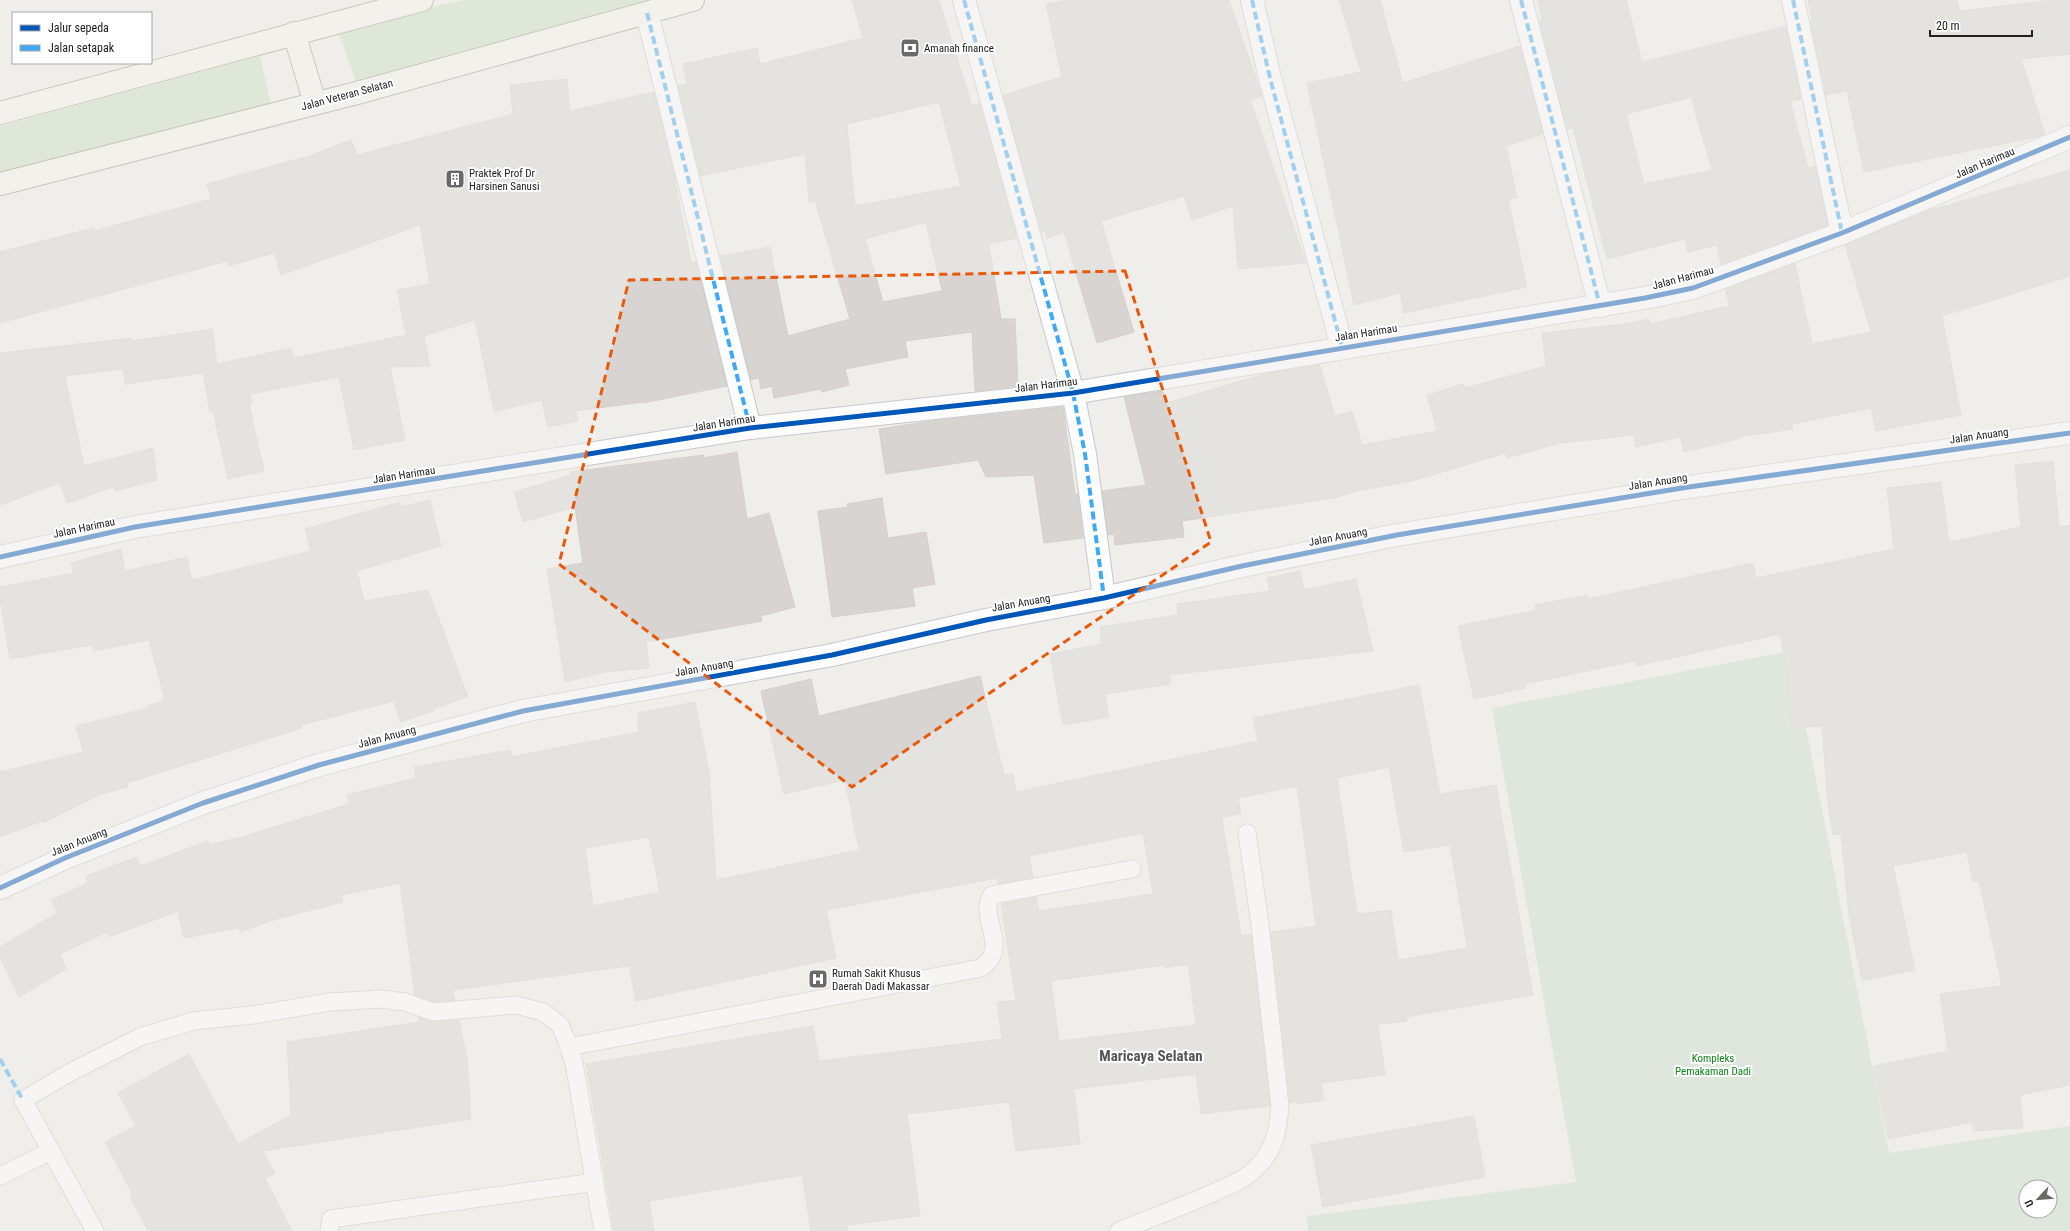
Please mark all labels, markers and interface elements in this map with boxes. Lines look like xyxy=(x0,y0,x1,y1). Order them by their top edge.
legend xyxy=(12,12,152,64)
scale bar xyxy=(1930,12,2032,38)
text: 20 m xyxy=(1936,19,1960,33)
text: Jalur sepeda xyxy=(48,21,109,35)
bank icon: Amanah finance xyxy=(899,37,921,59)
text: Jalan setapak xyxy=(48,41,115,55)
place label: Amanah finance xyxy=(924,42,994,55)
street label: Jalan Veteran Selatan xyxy=(300,76,394,114)
street label: Jalan Harimau xyxy=(1953,145,2017,181)
place label: Praktek Prof Dr Harsinen Sanusi xyxy=(469,167,539,193)
building icon: Praktek Prof Dr Harsinen Sanusi xyxy=(444,168,466,190)
street label: Jalan Harimau xyxy=(1651,264,1715,292)
street label: Jalan Harimau xyxy=(1334,322,1398,344)
street label: Jalan Harimau xyxy=(1014,375,1078,395)
street label: Jalan Harimau xyxy=(692,412,756,434)
street label: Jalan Anuang xyxy=(1949,425,2009,447)
street label: Jalan Harimau xyxy=(372,464,436,486)
street label: Jalan Anuang xyxy=(1628,471,1688,493)
street label: Jalan Harimau xyxy=(52,515,116,541)
street label: Jalan Anuang xyxy=(1308,525,1368,549)
street label: Jalan Anuang xyxy=(991,591,1051,615)
street label: Jalan Anuang xyxy=(674,656,734,680)
street label: Jalan Anuang xyxy=(357,723,417,751)
street label: Jalan Anuang xyxy=(49,825,109,859)
place label: Rumah Sakit Khusus Daerah Dadi Makassar xyxy=(832,967,930,993)
hospital icon: Rumah Sakit Khusus Daerah Dadi Makassar xyxy=(807,968,829,990)
district label: Maricaya Selatan xyxy=(1099,1047,1203,1065)
park label: Kompleks Pemakaman Dadi xyxy=(1675,1052,1751,1078)
north arrow xyxy=(2018,1179,2058,1219)
text: U xyxy=(2022,1197,2037,1209)

